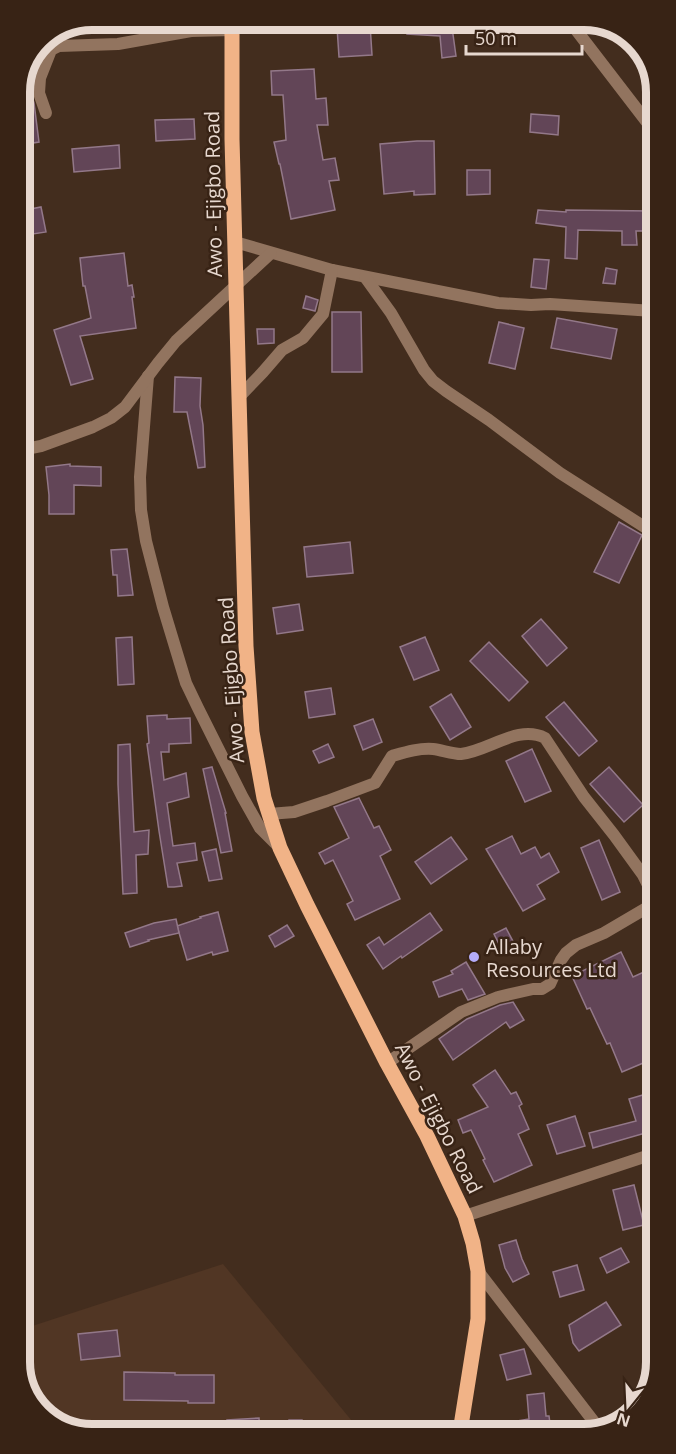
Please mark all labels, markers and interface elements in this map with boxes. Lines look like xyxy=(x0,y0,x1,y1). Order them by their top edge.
scale bar xyxy=(466,18,582,56)
text: 50 m xyxy=(475,26,517,50)
street label: Awo - Ejigbo Road xyxy=(198,111,228,277)
street label: Awo - Ejigbo Road xyxy=(212,596,250,764)
place label: Allaby Resources Ltd xyxy=(486,933,617,983)
marker: Allaby Resources Ltd xyxy=(467,950,481,964)
street label: Awo - Ejigbo Road xyxy=(389,1038,489,1198)
north arrow xyxy=(598,1376,658,1436)
text: N xyxy=(614,1408,633,1433)

